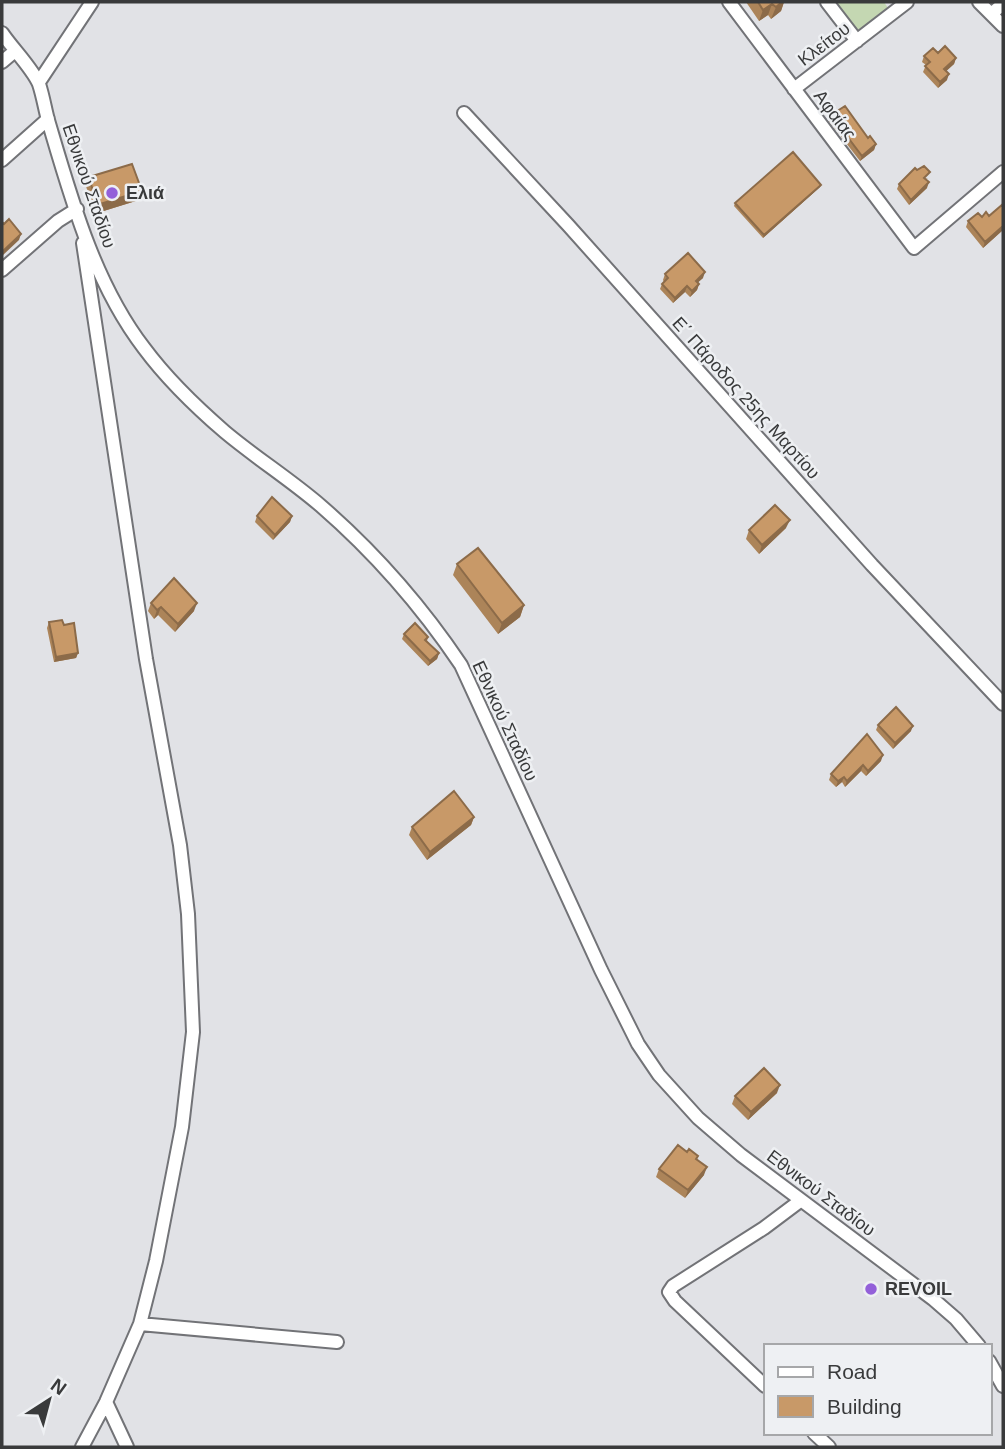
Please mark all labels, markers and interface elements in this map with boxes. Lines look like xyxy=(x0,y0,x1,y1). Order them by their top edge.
street label: Κλείτου xyxy=(794,18,854,70)
street label: Αφαίας xyxy=(810,86,860,144)
street label: Εθνικού Σταδίου xyxy=(58,121,120,251)
place label: Ελιά xyxy=(126,183,164,203)
marker: Ελιά xyxy=(104,185,120,201)
street label: Ε΄ Πάροδος 25ης Μαρτίου xyxy=(668,313,824,483)
street label: Εθνικού Σταδίου xyxy=(468,658,542,784)
street label: Εθνικού Σταδίου xyxy=(763,1146,879,1240)
place label: REVOIL xyxy=(885,1279,952,1299)
marker: REVOIL xyxy=(863,1281,879,1297)
legend xyxy=(764,1344,991,1435)
text: Road xyxy=(827,1360,877,1383)
north arrow xyxy=(14,1365,84,1435)
text: N xyxy=(47,1374,70,1399)
text: Building xyxy=(827,1395,902,1418)

